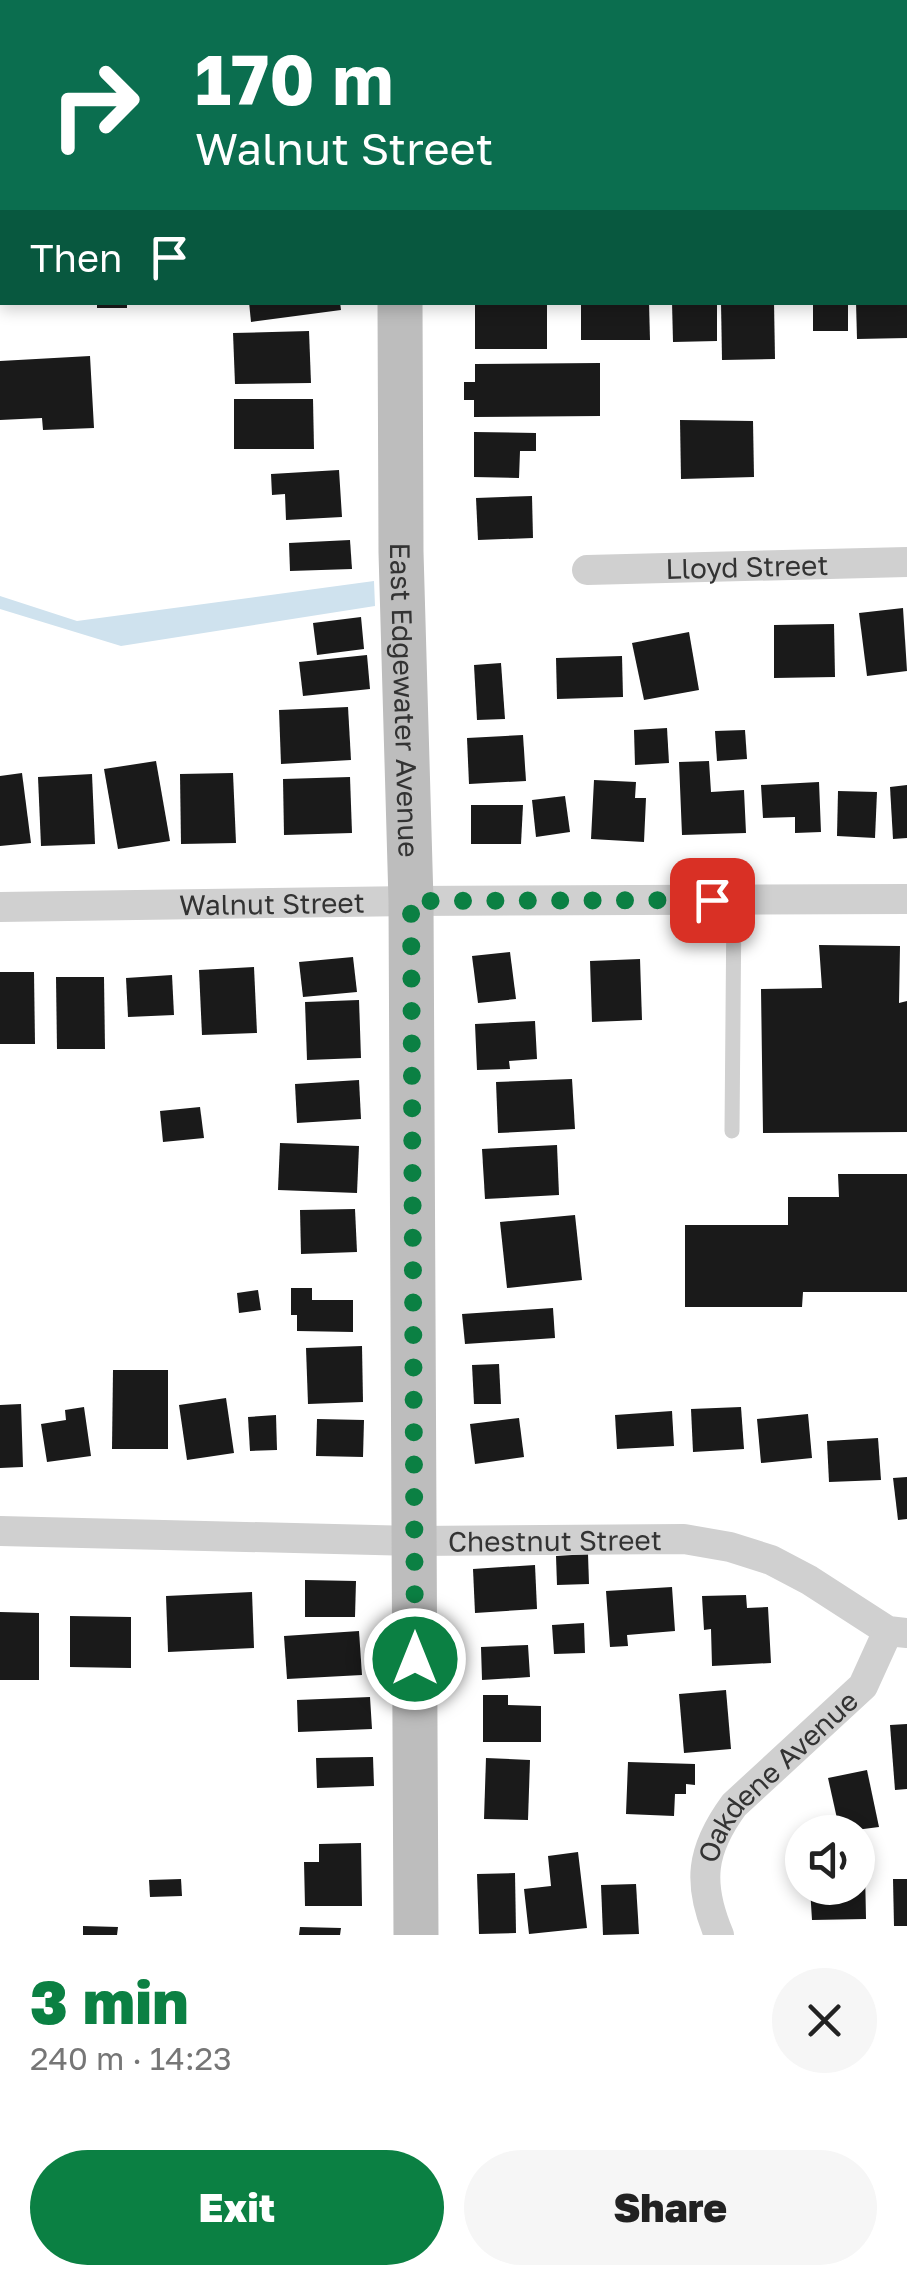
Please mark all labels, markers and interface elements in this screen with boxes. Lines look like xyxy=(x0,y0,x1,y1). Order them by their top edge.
text: 170 m xyxy=(195,36,393,120)
icon: right xyxy=(30,40,160,170)
text: Walnut Street xyxy=(195,121,494,175)
icon: arrive xyxy=(142,230,197,285)
text: Then xyxy=(30,235,122,280)
street label: East Edgewater Avenue xyxy=(384,542,426,858)
street label: Lloyd Street xyxy=(665,547,829,585)
pin xyxy=(670,858,755,943)
icon: arrive xyxy=(685,873,740,928)
street label: Walnut Street xyxy=(179,885,365,921)
street label: Chestnut Street xyxy=(448,1523,662,1557)
position arrow xyxy=(363,1607,467,1711)
street label: Oakdene Avenue xyxy=(690,1683,864,1866)
map controls xyxy=(785,1815,875,1905)
button: sound xyxy=(785,1815,875,1905)
text: 3 min xyxy=(30,1965,189,2037)
button: close xyxy=(772,1968,877,2073)
text: 240 m · 14:23 xyxy=(30,2039,232,2077)
button: Exit xyxy=(30,2150,444,2265)
button: Share xyxy=(464,2150,877,2265)

